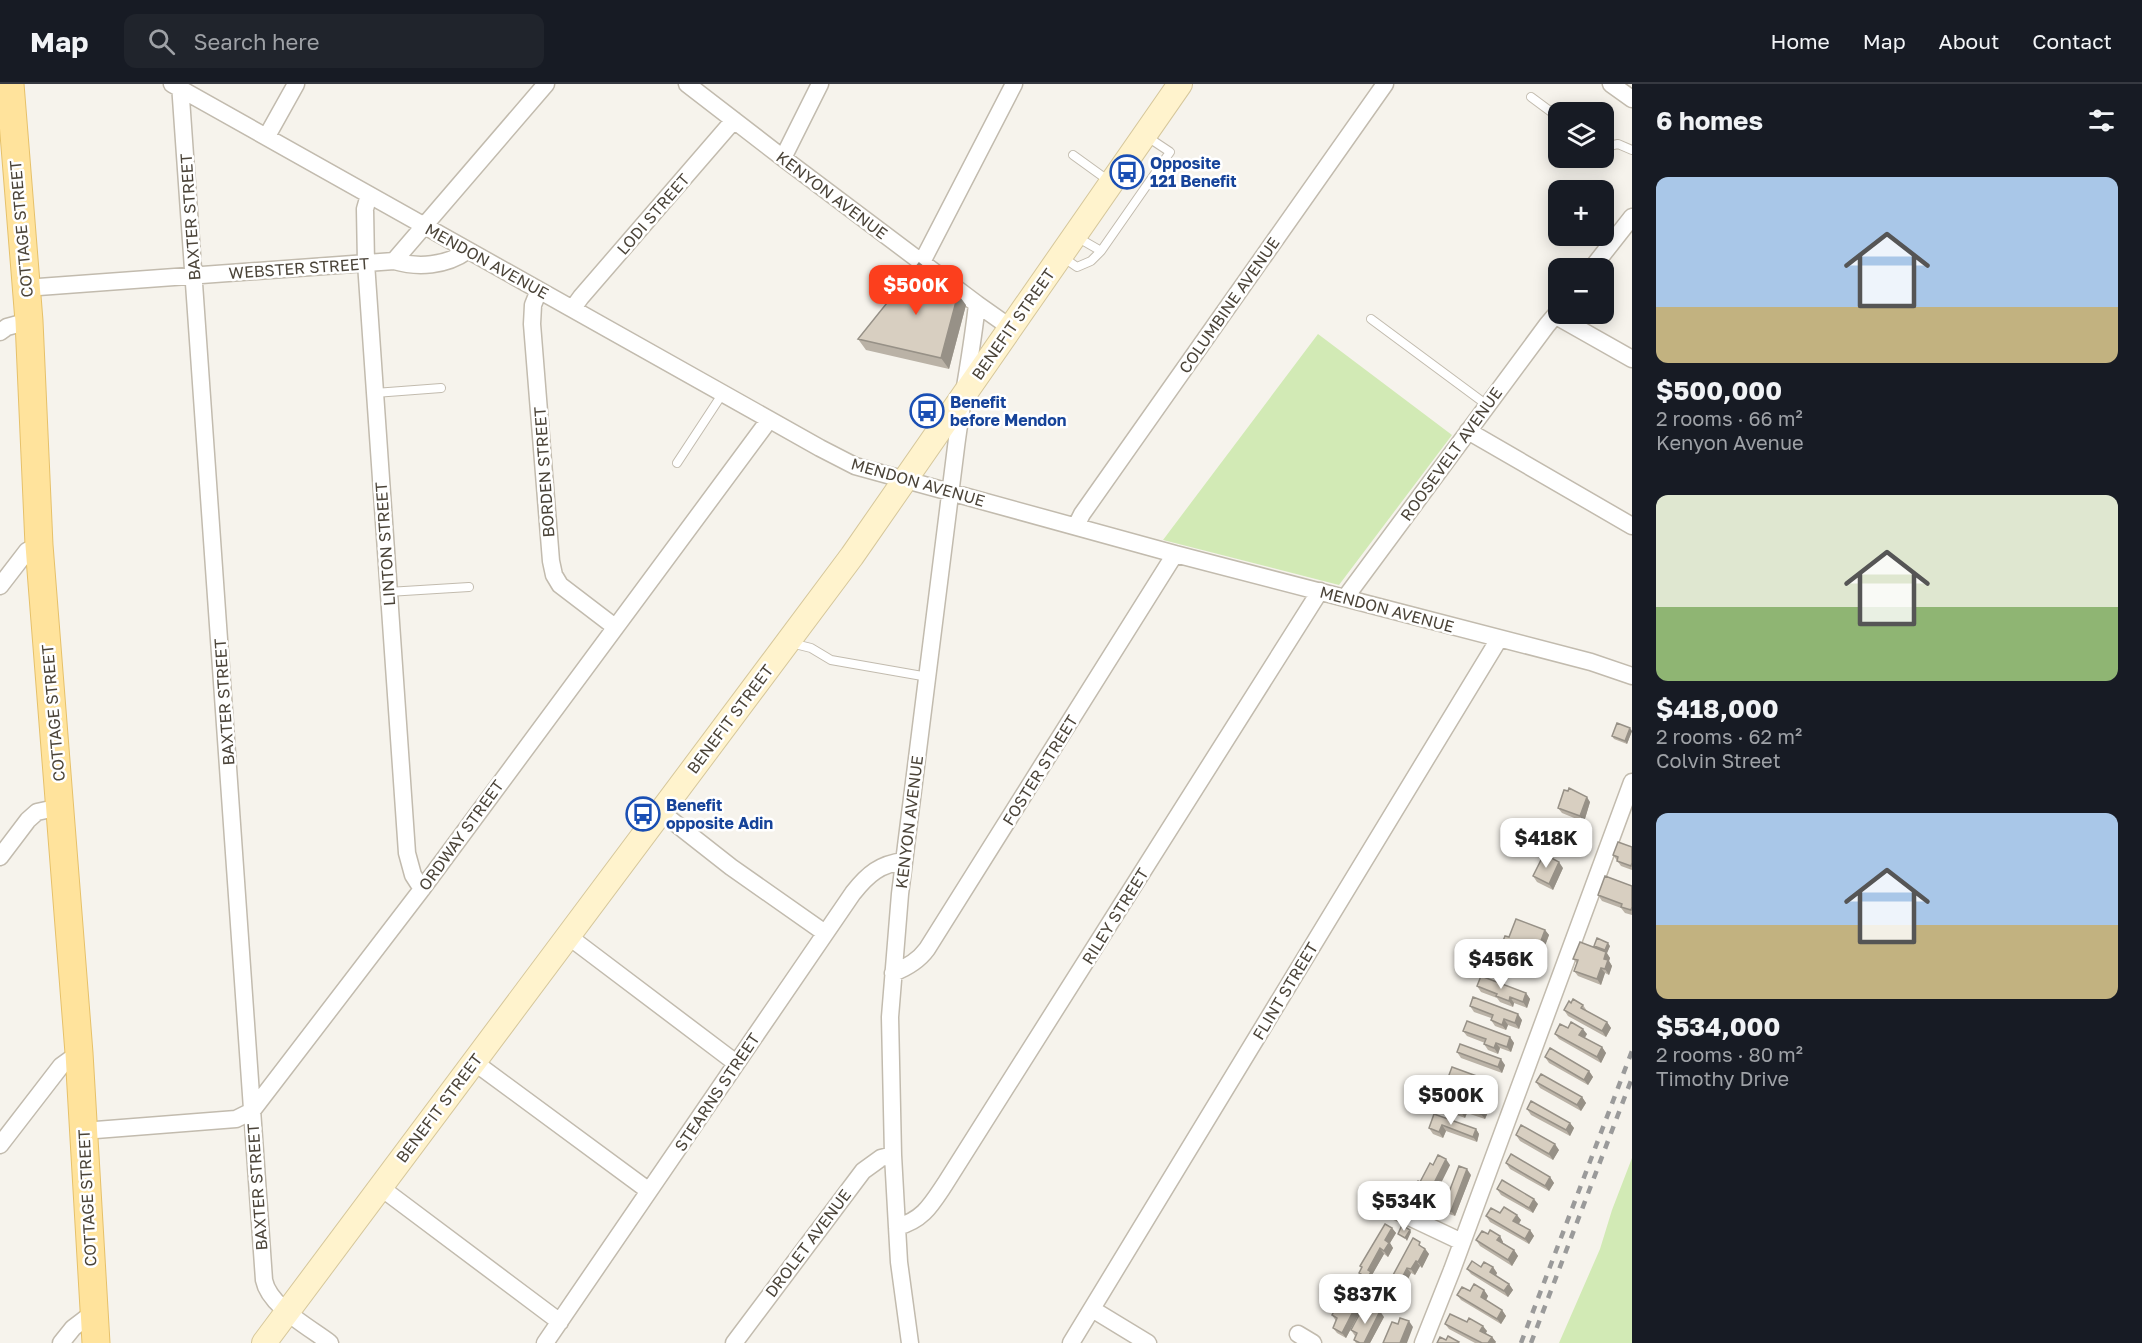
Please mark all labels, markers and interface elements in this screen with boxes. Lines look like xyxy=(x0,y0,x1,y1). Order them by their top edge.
search box xyxy=(124,14,544,68)
text: Map xyxy=(30,25,88,58)
icon: search xyxy=(145,25,178,58)
text: Search here xyxy=(193,28,319,55)
text: Home xyxy=(1770,28,1830,54)
text: Map xyxy=(1863,28,1906,54)
text: About xyxy=(1939,28,1999,54)
text: Contact xyxy=(2032,28,2112,54)
map controls xyxy=(1548,102,1614,324)
button: layers xyxy=(1548,102,1614,168)
icon: filters xyxy=(2085,104,2118,137)
text: 6 homes xyxy=(1656,105,1763,136)
street label: KENYON AVENUE xyxy=(772,147,892,243)
street label: BAXTER STREET xyxy=(176,153,204,281)
place label: Opposite 121 Benefit xyxy=(1150,153,1237,191)
bus stop icon: Opposite 121 Benefit xyxy=(1109,154,1145,190)
street label: COTTAGE STREET xyxy=(5,160,37,298)
street label: LODI STREET xyxy=(612,169,694,259)
button: + xyxy=(1548,180,1614,246)
icon: home xyxy=(1833,216,1941,324)
street label: MENDON AVENUE xyxy=(422,219,552,303)
street label: COLUMBINE AVENUE xyxy=(1174,233,1284,377)
street label: WEBSTER STREET xyxy=(228,253,370,283)
button: − xyxy=(1548,258,1614,324)
street label: BENEFIT STREET xyxy=(967,264,1059,384)
pin: $500K xyxy=(874,265,958,316)
text: $500K xyxy=(883,272,949,296)
text: $500,000 xyxy=(1656,375,1782,406)
street label: ROOSEVELT AVENUE xyxy=(1396,383,1506,525)
place label: Benefit before Mendon xyxy=(950,392,1066,430)
bus stop icon: Benefit before Mendon xyxy=(909,393,945,429)
street label: BORDEN STREET xyxy=(529,406,559,538)
text: 2 rooms · 66 m² xyxy=(1656,406,1803,430)
text: Kenyon Avenue xyxy=(1656,430,1804,454)
street label: MENDON AVENUE xyxy=(849,453,987,511)
street label: LINTON STREET xyxy=(371,481,399,607)
icon: home xyxy=(1833,534,1941,642)
street label: MENDON AVENUE xyxy=(1318,581,1456,637)
street label: BAXTER STREET xyxy=(210,638,238,766)
street label: COTTAGE STREET xyxy=(37,644,69,782)
street label: BENEFIT STREET xyxy=(682,660,778,777)
text: $418,000 xyxy=(1656,693,1779,724)
street label: FOSTER STREET xyxy=(998,711,1082,829)
text: 2 rooms · 62 m² xyxy=(1656,724,1802,748)
text: Colvin Street xyxy=(1656,748,1781,772)
street label: KENYON AVENUE xyxy=(891,754,927,890)
street label: ORDWAY STREET xyxy=(414,776,508,894)
place label: Benefit opposite Adin xyxy=(666,795,773,833)
bus stop icon: Benefit opposite Adin xyxy=(625,796,661,832)
pin: $418K xyxy=(1504,818,1588,869)
text: $418K xyxy=(1514,825,1578,849)
icon: home xyxy=(1833,852,1941,960)
street label: RILEY STREET xyxy=(1077,864,1153,968)
street label: FLINT STREET xyxy=(1248,939,1322,1043)
pin: $456K xyxy=(1459,939,1543,990)
text: $456K xyxy=(1468,946,1534,970)
text: $534,000 xyxy=(1656,1011,1780,1042)
street label: STEARNS STREET xyxy=(670,1029,764,1155)
text: 2 rooms · 80 m² xyxy=(1656,1042,1803,1066)
street label: BENEFIT STREET xyxy=(391,1049,487,1166)
text: Timothy Drive xyxy=(1656,1066,1789,1090)
pin: $500K xyxy=(1409,1075,1493,1126)
text: $500K xyxy=(1418,1082,1484,1106)
street label: BAXTER STREET xyxy=(243,1123,271,1251)
street label: COTTAGE STREET xyxy=(73,1129,101,1267)
pin: $534K xyxy=(1362,1181,1446,1232)
street label: DROLET AVENUE xyxy=(761,1185,855,1301)
text: $534K xyxy=(1372,1188,1436,1212)
pin: $837K xyxy=(1323,1274,1407,1325)
text: $837K xyxy=(1333,1281,1397,1305)

